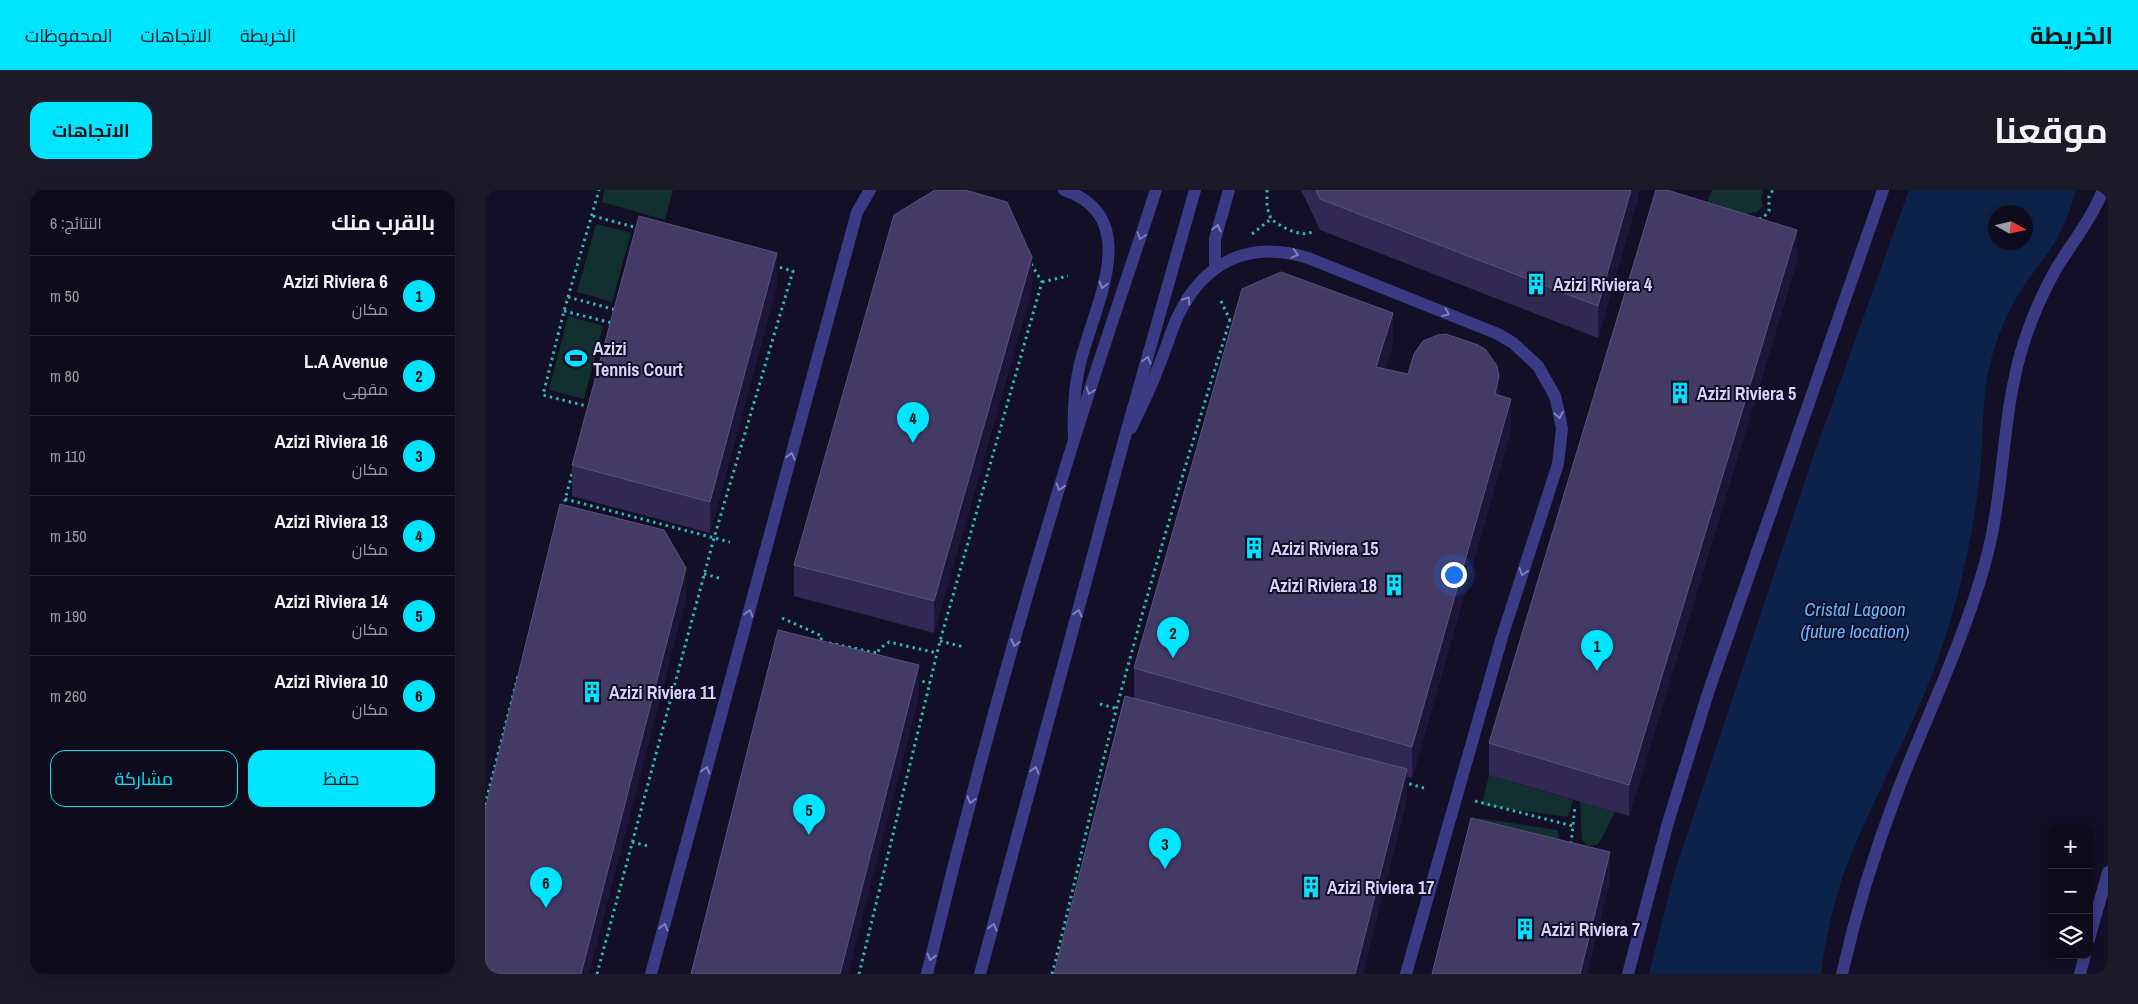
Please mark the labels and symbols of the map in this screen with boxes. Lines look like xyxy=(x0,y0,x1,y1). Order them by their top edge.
north arrow xyxy=(1988,205,2033,250)
one-way arrow xyxy=(1211,224,1222,233)
one-way arrow xyxy=(1136,232,1146,240)
one-way arrow xyxy=(1290,248,1299,259)
building icon: Azizi Riviera 4 xyxy=(1523,271,1549,297)
place label: Azizi Riviera 4 xyxy=(1553,272,1653,297)
one-way arrow xyxy=(1098,281,1108,289)
one-way arrow xyxy=(1181,297,1191,306)
one-way arrow xyxy=(1441,306,1450,317)
place label: Azizi Tennis Court xyxy=(593,336,683,382)
sports icon: Azizi Tennis Court xyxy=(563,345,589,371)
one-way arrow xyxy=(1141,355,1152,364)
building icon: Azizi Riviera 5 xyxy=(1667,380,1693,406)
place label: Azizi Riviera 5 xyxy=(1697,381,1796,406)
one-way arrow xyxy=(1086,386,1096,395)
pin: 4 xyxy=(897,402,929,443)
one-way arrow xyxy=(1554,411,1564,420)
one-way arrow xyxy=(785,452,796,461)
one-way arrow xyxy=(1056,482,1066,491)
building icon: Azizi Riviera 15 xyxy=(1241,535,1267,561)
place label: Azizi Riviera 15 xyxy=(1271,536,1378,561)
your location xyxy=(1441,562,1467,588)
one-way arrow xyxy=(1519,567,1529,576)
building icon: Azizi Riviera 18 xyxy=(1381,572,1407,598)
place label: Azizi Riviera 18 xyxy=(1270,573,1377,598)
water label: Cristal Lagoon (future location) xyxy=(1800,596,1910,644)
one-way arrow xyxy=(743,610,753,618)
one-way arrow xyxy=(1072,610,1082,618)
pin: 2 xyxy=(1157,617,1189,658)
pin: 1 xyxy=(1581,630,1613,671)
one-way arrow xyxy=(1010,638,1020,647)
building icon: Azizi Riviera 11 xyxy=(579,679,605,705)
place label: Azizi Riviera 11 xyxy=(609,680,716,705)
one-way arrow xyxy=(701,766,711,775)
one-way arrow xyxy=(1030,766,1040,775)
pin: 5 xyxy=(793,794,825,835)
one-way arrow xyxy=(967,795,977,803)
pin: 3 xyxy=(1149,828,1181,869)
pin: 6 xyxy=(530,867,562,908)
building icon: Azizi Riviera 17 xyxy=(1298,874,1324,900)
place label: Azizi Riviera 17 xyxy=(1327,875,1434,900)
building icon: Azizi Riviera 7 xyxy=(1512,916,1538,942)
place label: Azizi Riviera 7 xyxy=(1541,917,1640,942)
one-way arrow xyxy=(658,922,669,931)
one-way arrow xyxy=(987,922,998,931)
one-way arrow xyxy=(926,953,937,962)

